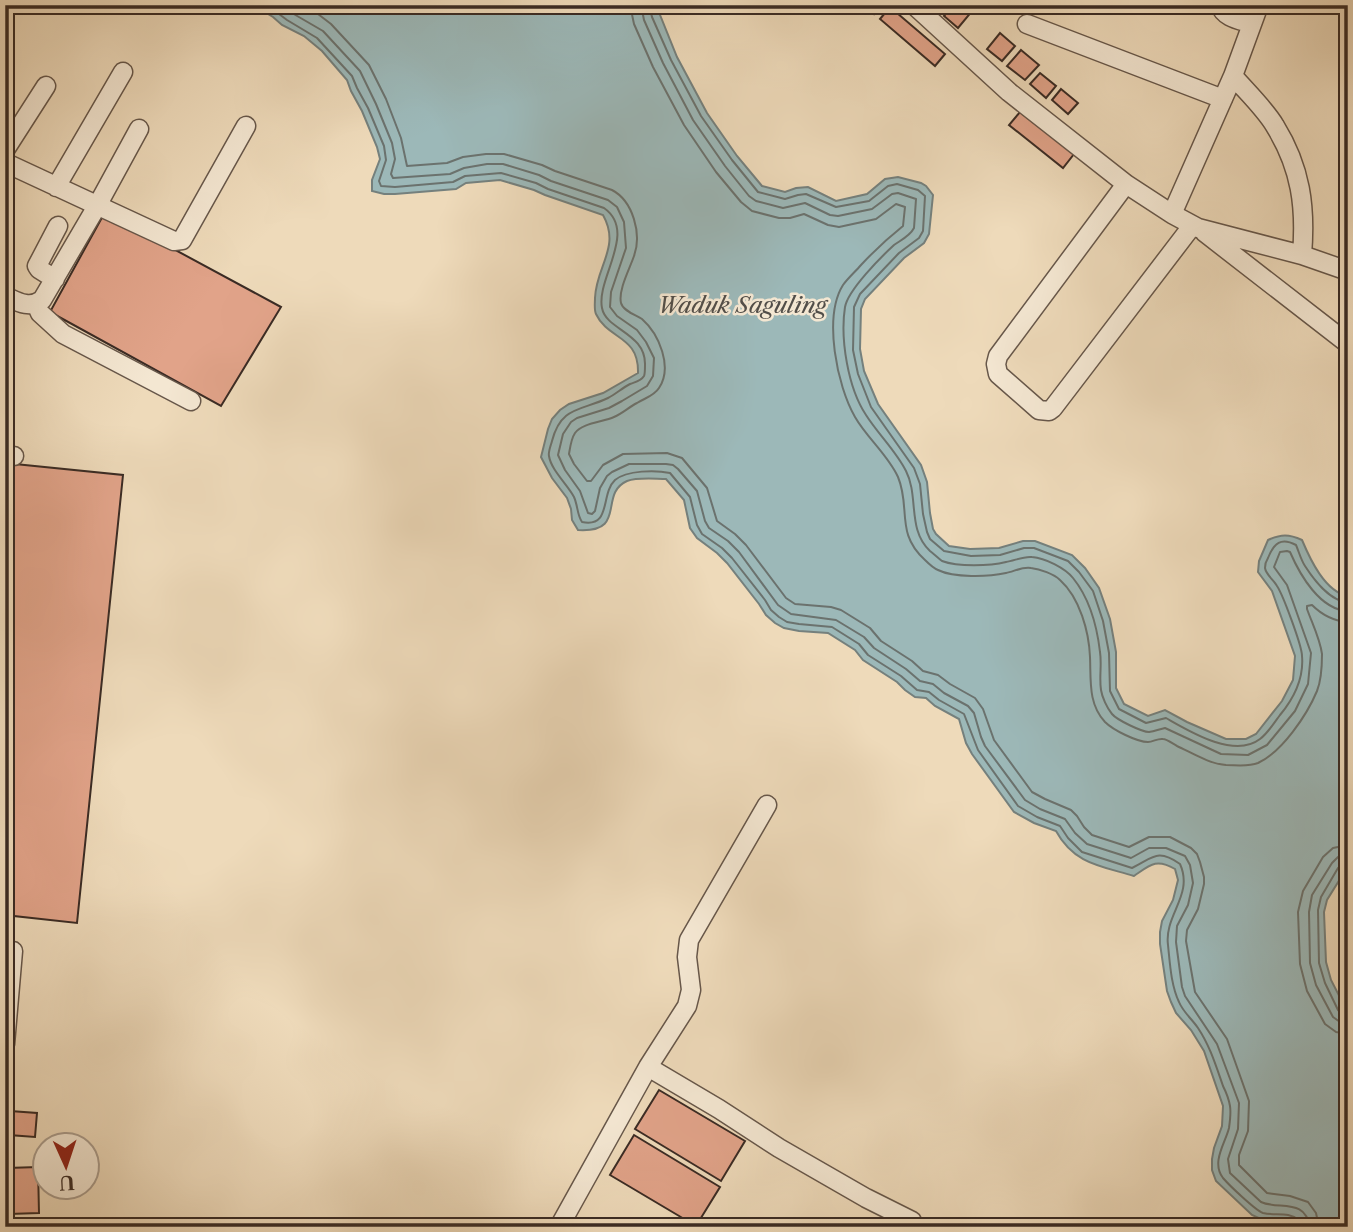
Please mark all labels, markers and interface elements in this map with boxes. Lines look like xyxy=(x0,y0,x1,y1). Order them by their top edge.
water label: Waduk Saguling xyxy=(657,291,829,319)
north arrow xyxy=(32,1130,102,1200)
text: U xyxy=(58,1171,75,1194)

